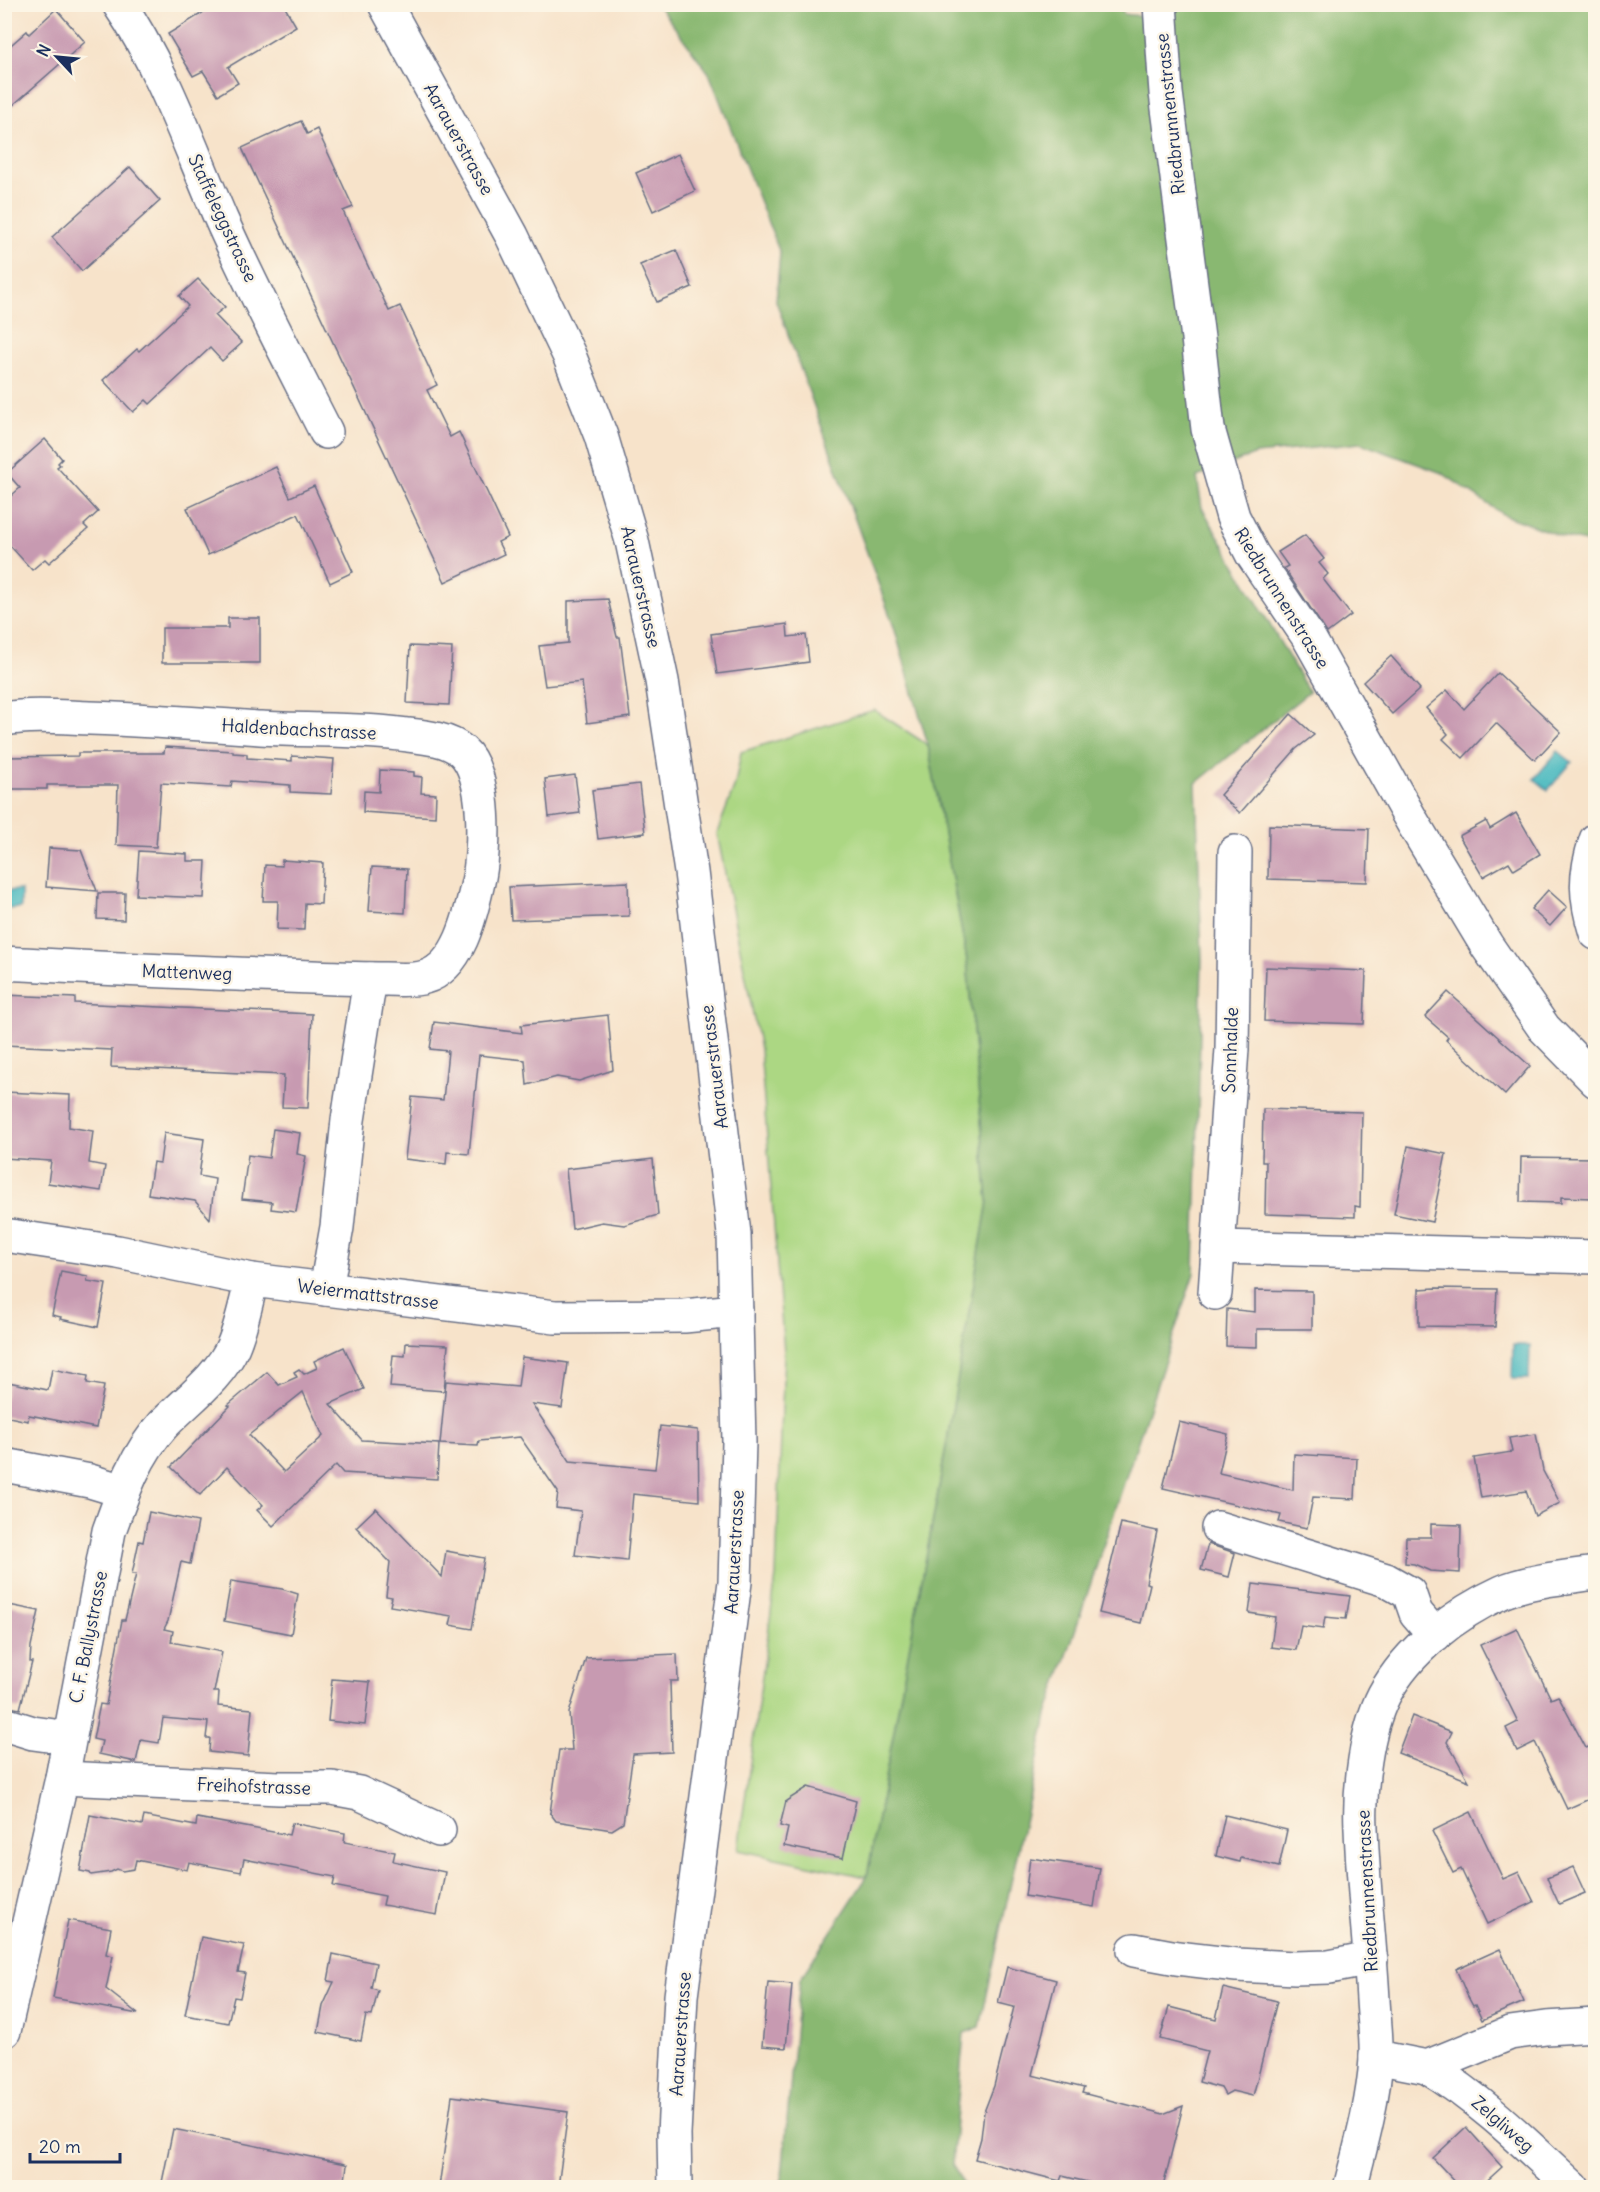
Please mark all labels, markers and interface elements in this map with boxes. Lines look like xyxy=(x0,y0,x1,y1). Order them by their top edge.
north arrow xyxy=(27,27,87,87)
street label: Riedbrunnenstrasse xyxy=(1150,32,1190,196)
text: N xyxy=(32,41,55,60)
street label: Aarauerstrasse xyxy=(419,79,499,199)
street label: Staffeleggstrasse xyxy=(183,150,263,286)
street label: Riedbrunnenstrasse xyxy=(1229,523,1335,673)
street label: Aarauerstrasse xyxy=(616,524,666,650)
street label: Haldenbachstrasse xyxy=(221,713,377,745)
street label: Mattenweg xyxy=(141,959,233,985)
street label: Aarauerstrasse xyxy=(695,1004,733,1130)
street label: Sonnhalde xyxy=(1217,1007,1243,1093)
street label: Weiermattstrasse xyxy=(296,1274,440,1314)
street label: Aarauerstrasse xyxy=(719,1489,749,1615)
street label: C. F. Ballystrasse xyxy=(64,1569,112,1705)
street label: Freihofstrasse xyxy=(197,1773,311,1799)
street label: Riedbrunnenstrasse xyxy=(1351,1809,1383,1973)
street label: Aarauerstrasse xyxy=(664,1971,696,2097)
street label: Zelgliweg xyxy=(1467,2091,1539,2157)
scale bar xyxy=(30,2126,120,2164)
text: 20 m xyxy=(39,2135,81,2158)

